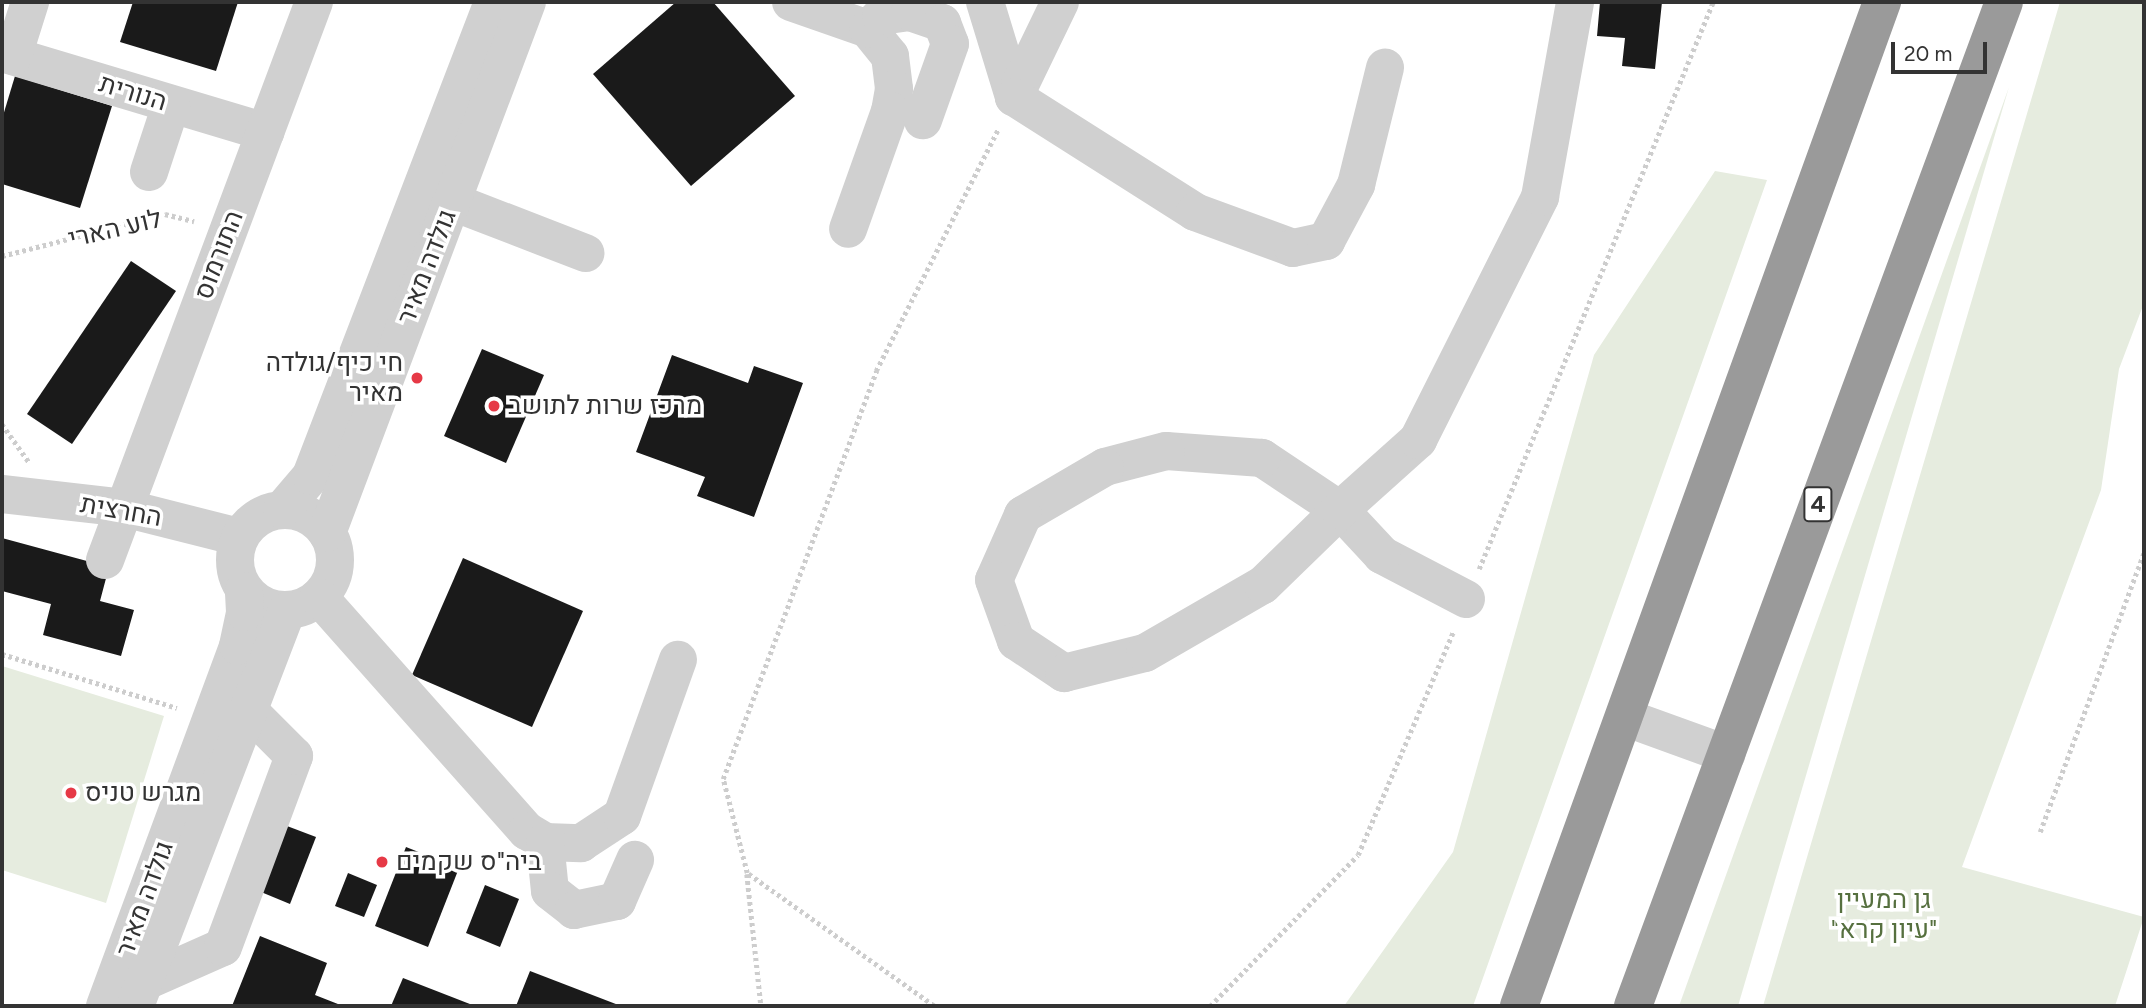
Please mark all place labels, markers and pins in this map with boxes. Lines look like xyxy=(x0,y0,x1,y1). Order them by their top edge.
place label: חי כיף/גולדה מאיר xyxy=(266,347,403,408)
marker: חי כיף/גולדה מאיר xyxy=(409,370,425,386)
place label: מרכז שרות לתושב xyxy=(508,390,702,422)
marker: מרכז שרות לתושב xyxy=(486,398,502,414)
place label: מגרש טניס xyxy=(85,777,201,809)
marker: מגרש טניס xyxy=(63,785,79,801)
place label: ביה"ס שקמים xyxy=(396,846,542,878)
marker: ביה"ס שקמים xyxy=(374,854,390,870)

